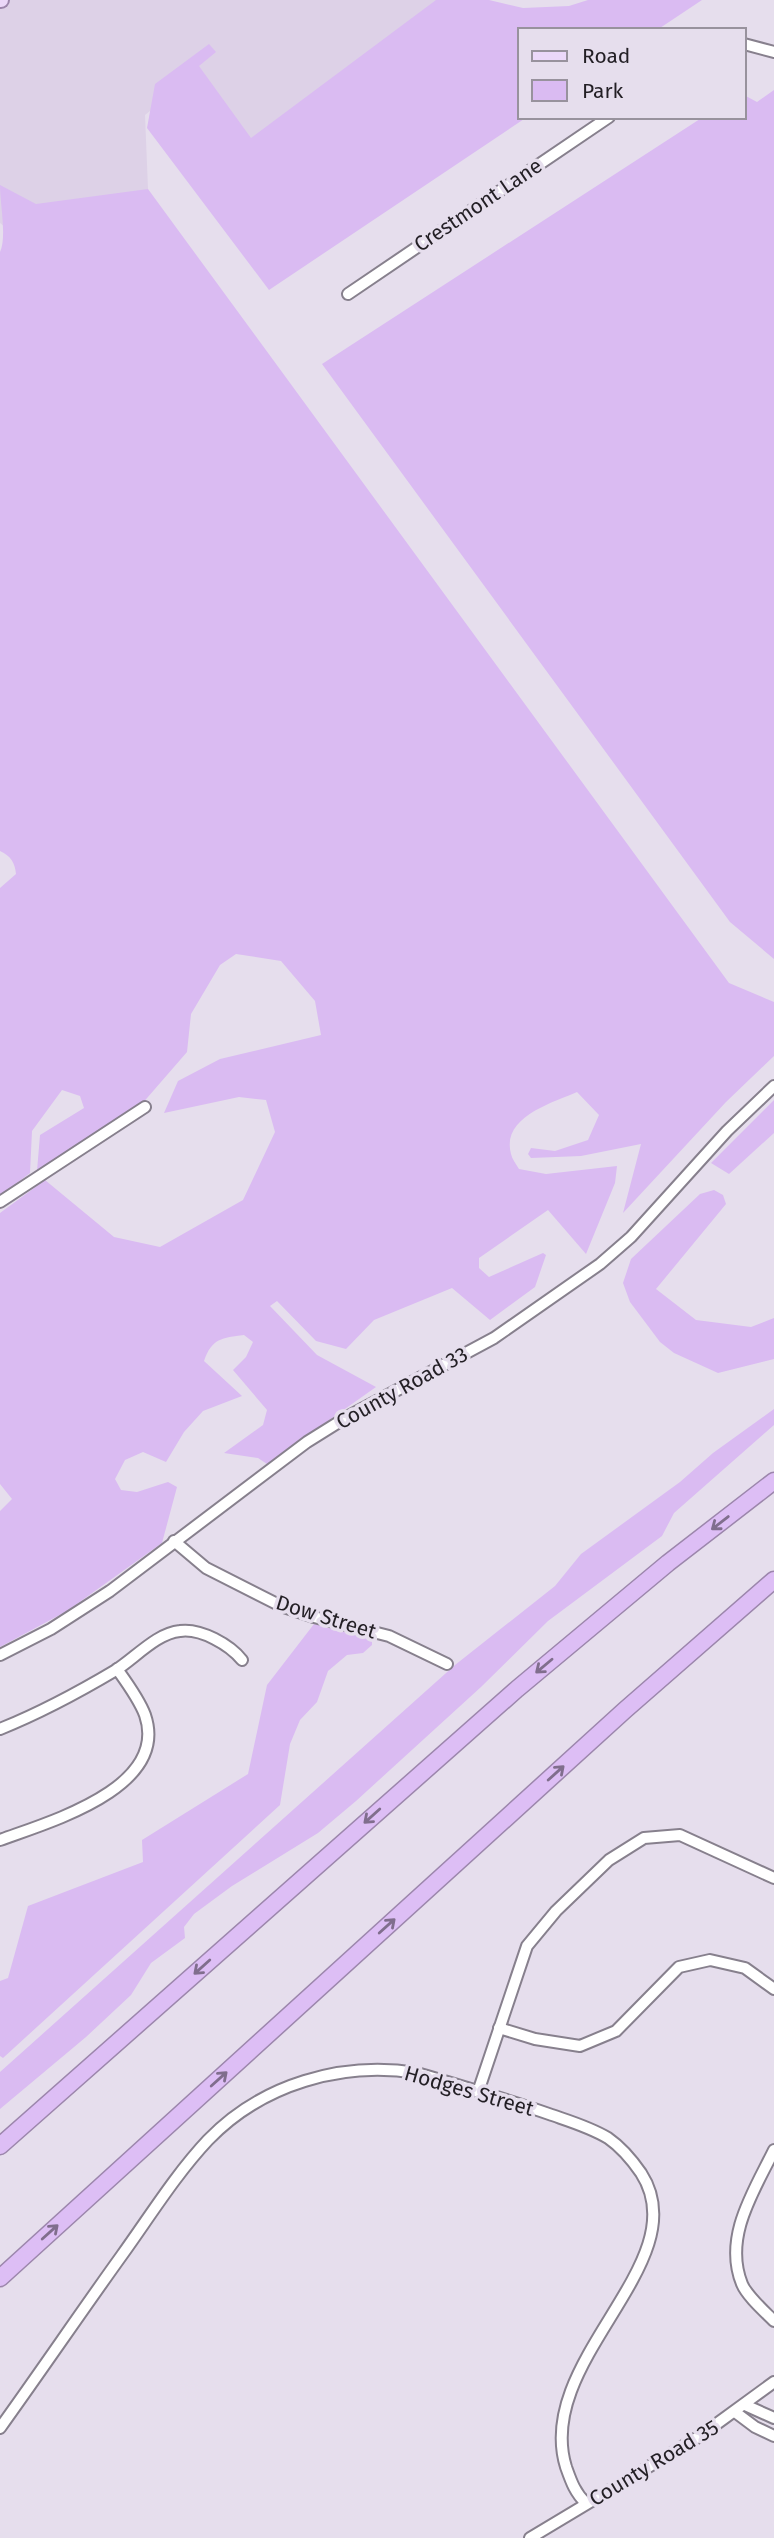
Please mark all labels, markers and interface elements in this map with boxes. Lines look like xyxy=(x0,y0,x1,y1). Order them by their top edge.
legend xyxy=(518,28,746,119)
text: Road xyxy=(582,43,630,69)
text: Park xyxy=(582,78,624,104)
street label: Crestmont Lane xyxy=(409,153,547,257)
street label: County Road 33 xyxy=(332,1341,472,1435)
one-way arrow xyxy=(711,1515,729,1530)
street label: Dow Street xyxy=(273,1589,380,1645)
one-way arrow xyxy=(535,1658,553,1674)
one-way arrow xyxy=(547,1765,565,1781)
one-way arrow xyxy=(363,1808,381,1824)
one-way arrow xyxy=(378,1917,395,1934)
one-way arrow xyxy=(193,1959,211,1975)
street label: Hodges Street xyxy=(401,2060,537,2122)
one-way arrow xyxy=(210,2070,227,2087)
one-way arrow xyxy=(41,2224,59,2240)
street label: County Road 35 xyxy=(585,2414,723,2512)

